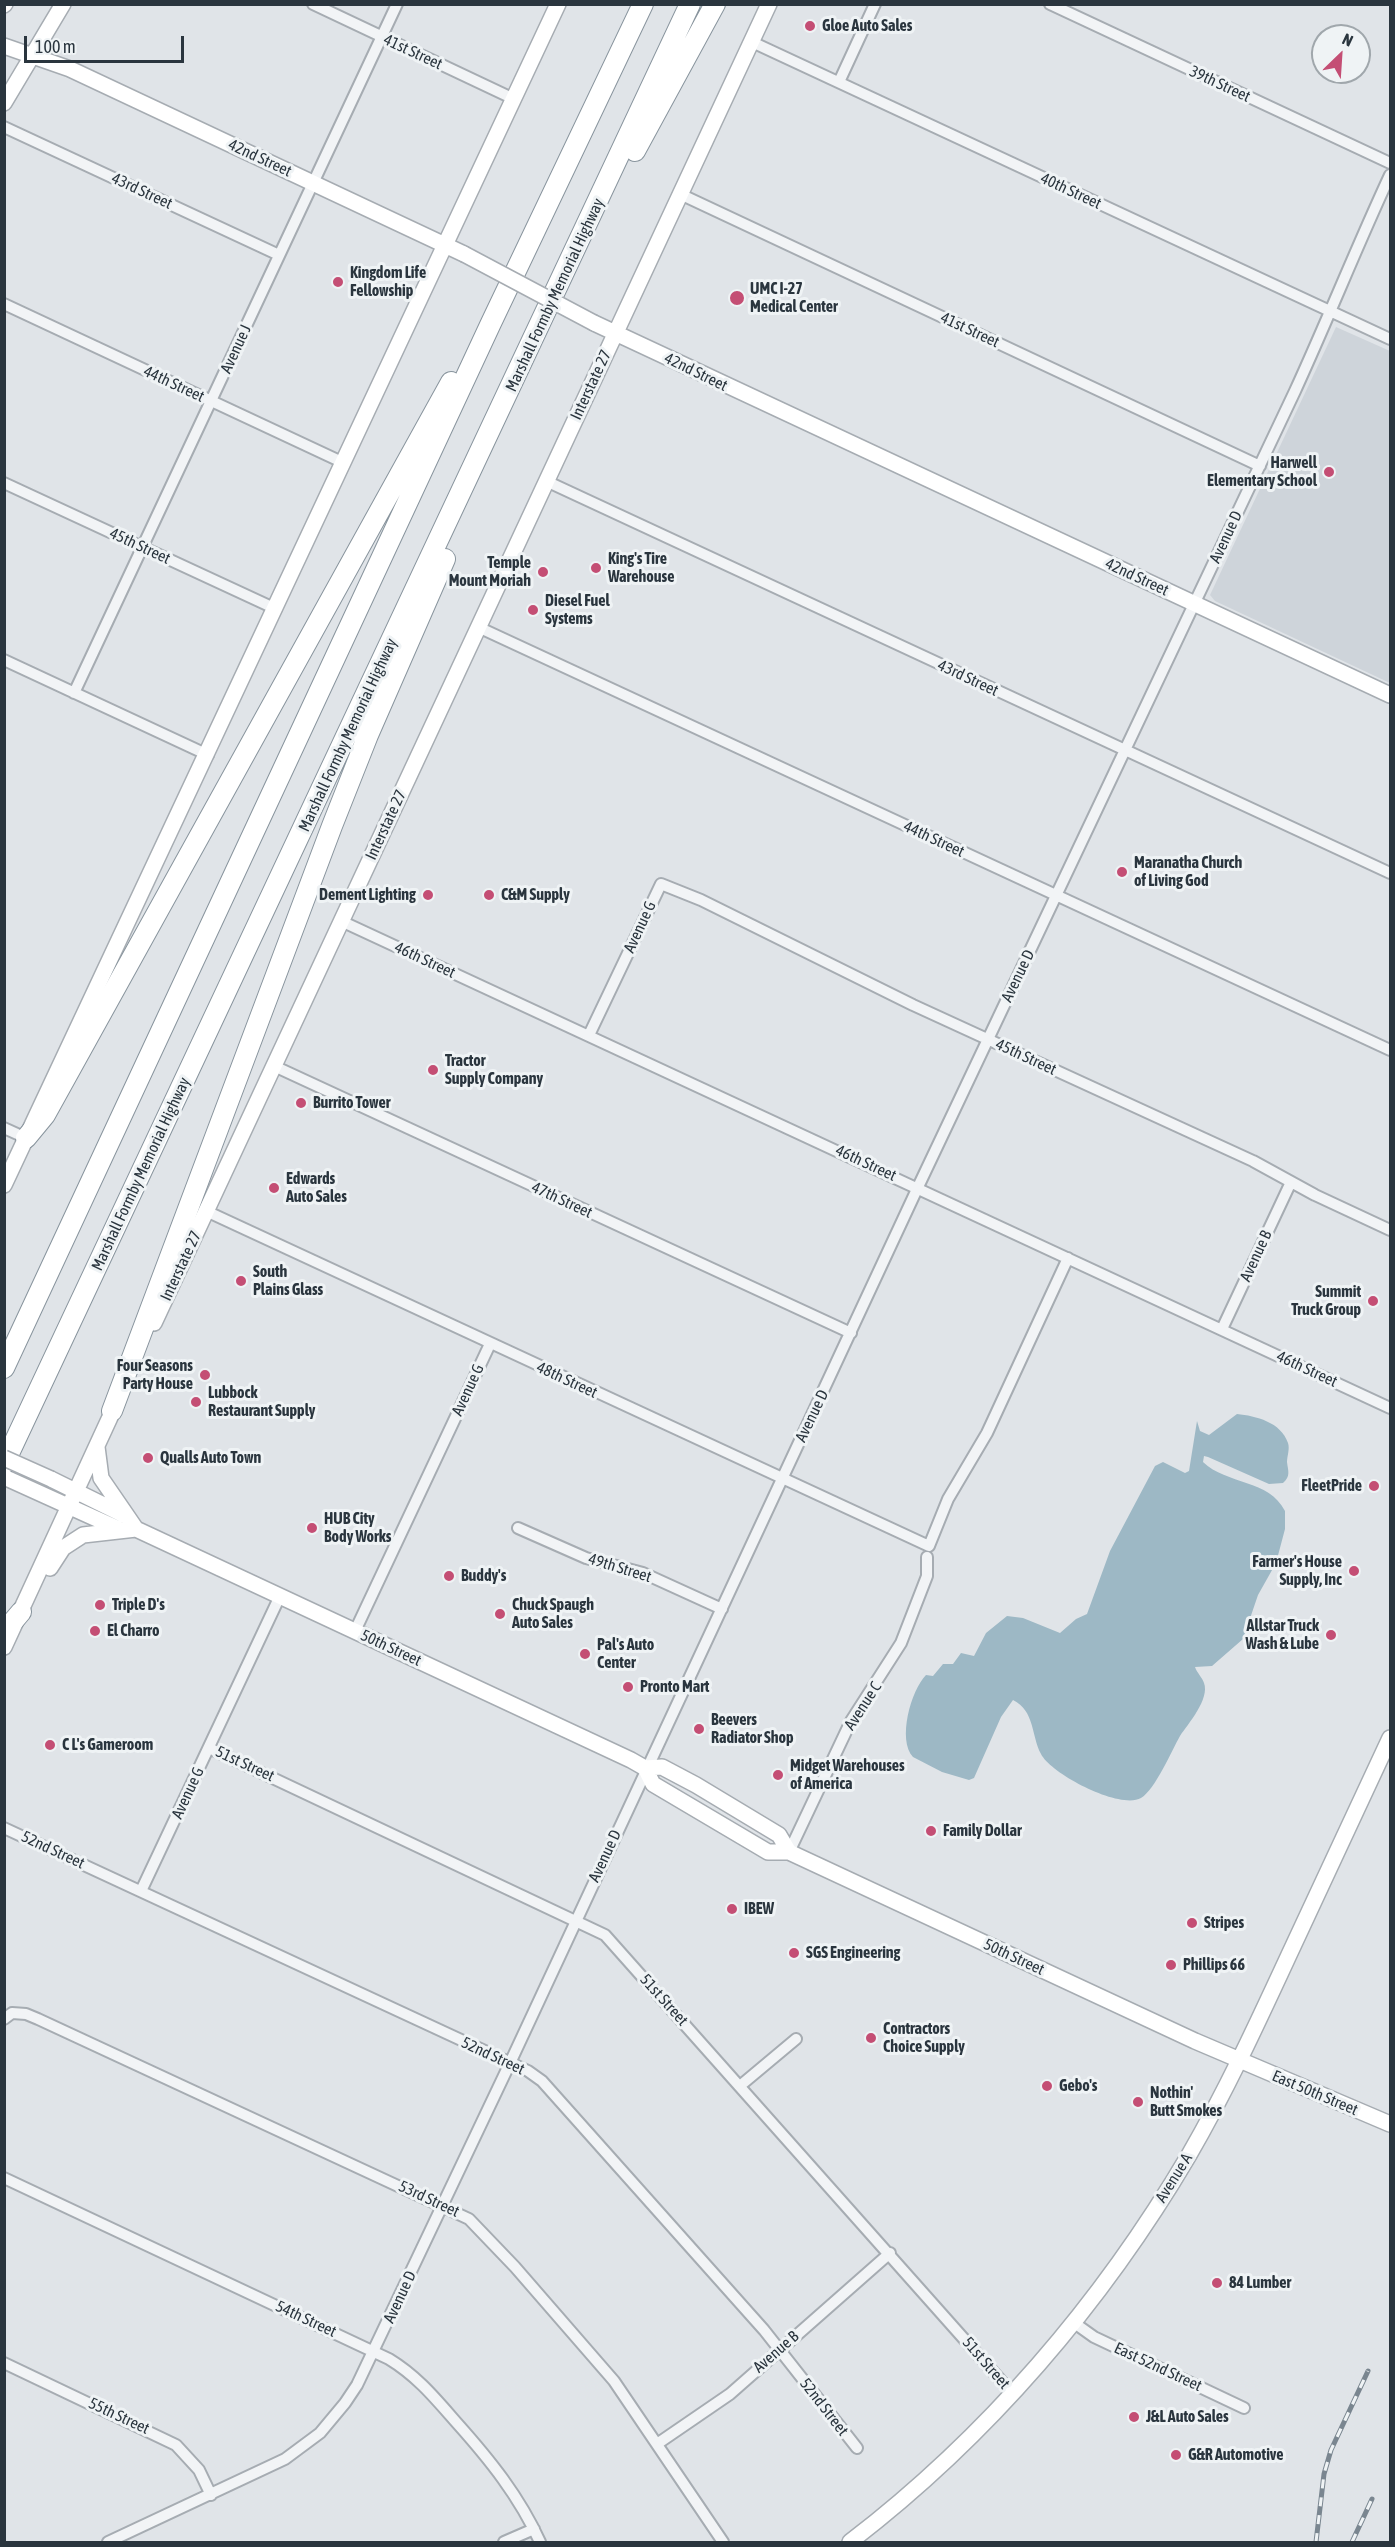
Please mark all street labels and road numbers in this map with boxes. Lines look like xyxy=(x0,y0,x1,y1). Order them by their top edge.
street label: 41st Street xyxy=(381,30,445,74)
street label: 39th Street xyxy=(1187,62,1253,106)
street label: 42nd Street xyxy=(225,135,295,181)
street label: 43rd Street xyxy=(109,169,175,213)
street label: 40th Street xyxy=(1038,169,1104,213)
street label: Marshall Formby Memorial Highway xyxy=(502,195,608,395)
street label: 41st Street xyxy=(938,308,1002,352)
street label: Avenue J xyxy=(216,322,256,376)
street label: Interstate 27 xyxy=(566,347,616,423)
street label: 42nd Street xyxy=(661,349,731,395)
street label: 44th Street xyxy=(141,362,207,406)
street label: Avenue D xyxy=(1206,508,1246,566)
street label: 45th Street xyxy=(107,524,173,568)
street label: 42nd Street xyxy=(1102,554,1172,600)
street label: Marshall Formby Memorial Highway xyxy=(295,635,401,835)
street label: 43rd Street xyxy=(935,656,1001,700)
street label: Interstate 27 xyxy=(361,787,411,863)
street label: 44th Street xyxy=(901,817,967,861)
street label: Avenue G xyxy=(620,898,660,956)
street label: 46th Street xyxy=(392,938,458,982)
street label: Avenue D xyxy=(997,947,1039,1005)
street label: 45th Street xyxy=(993,1035,1059,1079)
street label: Marshall Formby Memorial Highway xyxy=(88,1074,194,1274)
street label: 46th Street xyxy=(833,1141,899,1185)
street label: 47th Street xyxy=(529,1178,595,1222)
street label: Avenue B xyxy=(1236,1227,1276,1285)
street label: Interstate 27 xyxy=(156,1228,206,1304)
street label: 46th Street xyxy=(1274,1347,1340,1391)
street label: 48th Street xyxy=(534,1358,600,1402)
street label: Avenue G xyxy=(448,1361,488,1419)
street label: Avenue D xyxy=(791,1387,833,1445)
street label: 49th Street xyxy=(586,1549,654,1587)
street label: 50th Street xyxy=(358,1626,424,1670)
street label: Avenue C xyxy=(840,1678,886,1734)
street label: 51st Street xyxy=(213,1742,277,1786)
street label: Avenue G xyxy=(168,1764,208,1822)
street label: 52nd Street xyxy=(18,1827,88,1873)
street label: Avenue D xyxy=(585,1827,625,1885)
street label: 50th Street xyxy=(981,1935,1047,1979)
street label: 51st Street xyxy=(636,1970,692,2030)
street label: 52nd Street xyxy=(458,2033,528,2079)
street label: East 50th Street xyxy=(1269,2066,1361,2120)
street label: Avenue A xyxy=(1151,2150,1197,2206)
street label: 53rd Street xyxy=(396,2177,462,2221)
street label: Avenue D xyxy=(380,2268,420,2326)
street label: 54th Street xyxy=(273,2297,339,2341)
street label: Avenue B xyxy=(749,2327,803,2377)
street label: 51st Street xyxy=(958,2333,1014,2393)
street label: East 52nd Street xyxy=(1111,2338,1205,2396)
street label: 52nd Street xyxy=(796,2374,852,2440)
street label: 55th Street xyxy=(86,2394,152,2438)

